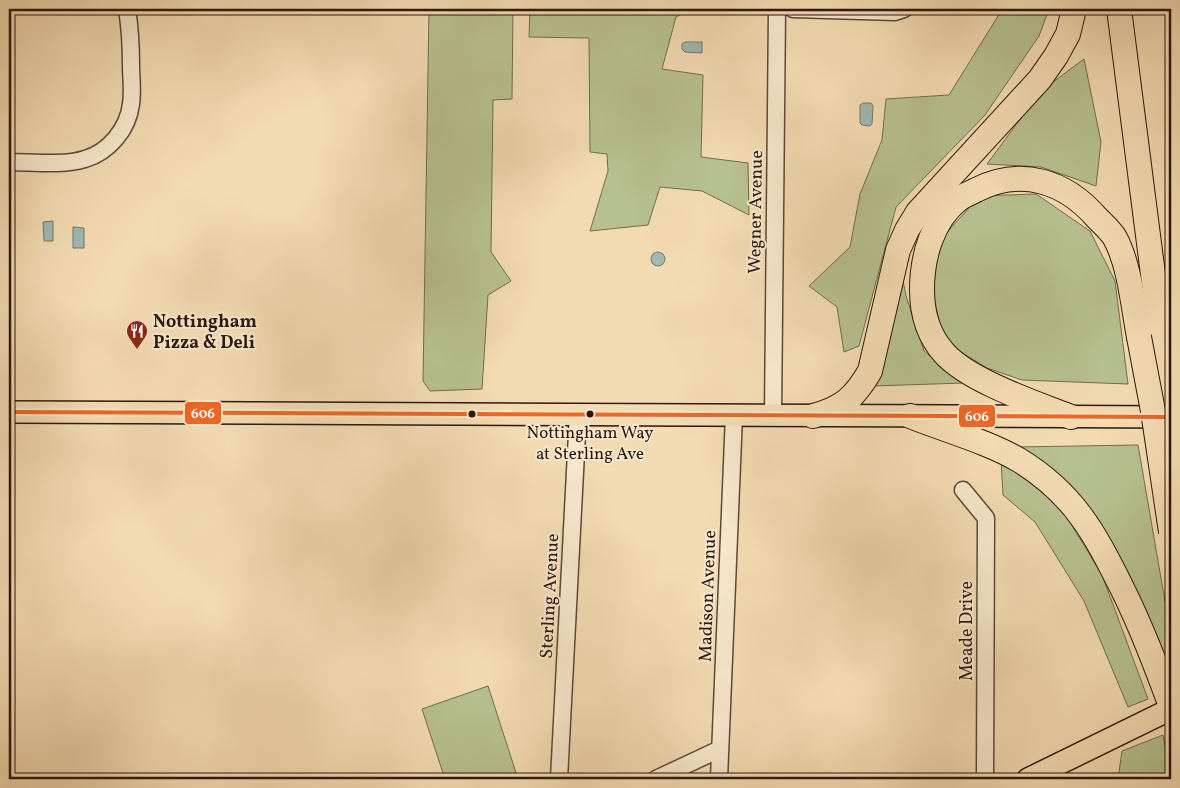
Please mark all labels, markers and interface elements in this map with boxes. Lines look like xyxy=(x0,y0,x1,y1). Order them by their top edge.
street label: Wegner Avenue xyxy=(743,150,770,274)
place label: Nottingham Pizza & Deli xyxy=(153,310,257,356)
restaurant icon: Nottingham Pizza & Deli xyxy=(125,319,149,350)
line badge: 606 xyxy=(184,401,222,425)
line badge: 606 xyxy=(958,404,996,428)
text: 606 xyxy=(191,405,215,424)
text: 606 xyxy=(965,408,989,427)
unlabelled marker xyxy=(467,409,477,419)
marker: Nottingham Way at Sterling Ave xyxy=(585,409,595,419)
place label: Nottingham Way at Sterling Ave xyxy=(527,422,653,466)
street label: Madison Avenue xyxy=(694,530,723,662)
street label: Sterling Avenue xyxy=(535,533,566,659)
street label: Meade Drive xyxy=(955,581,980,681)

